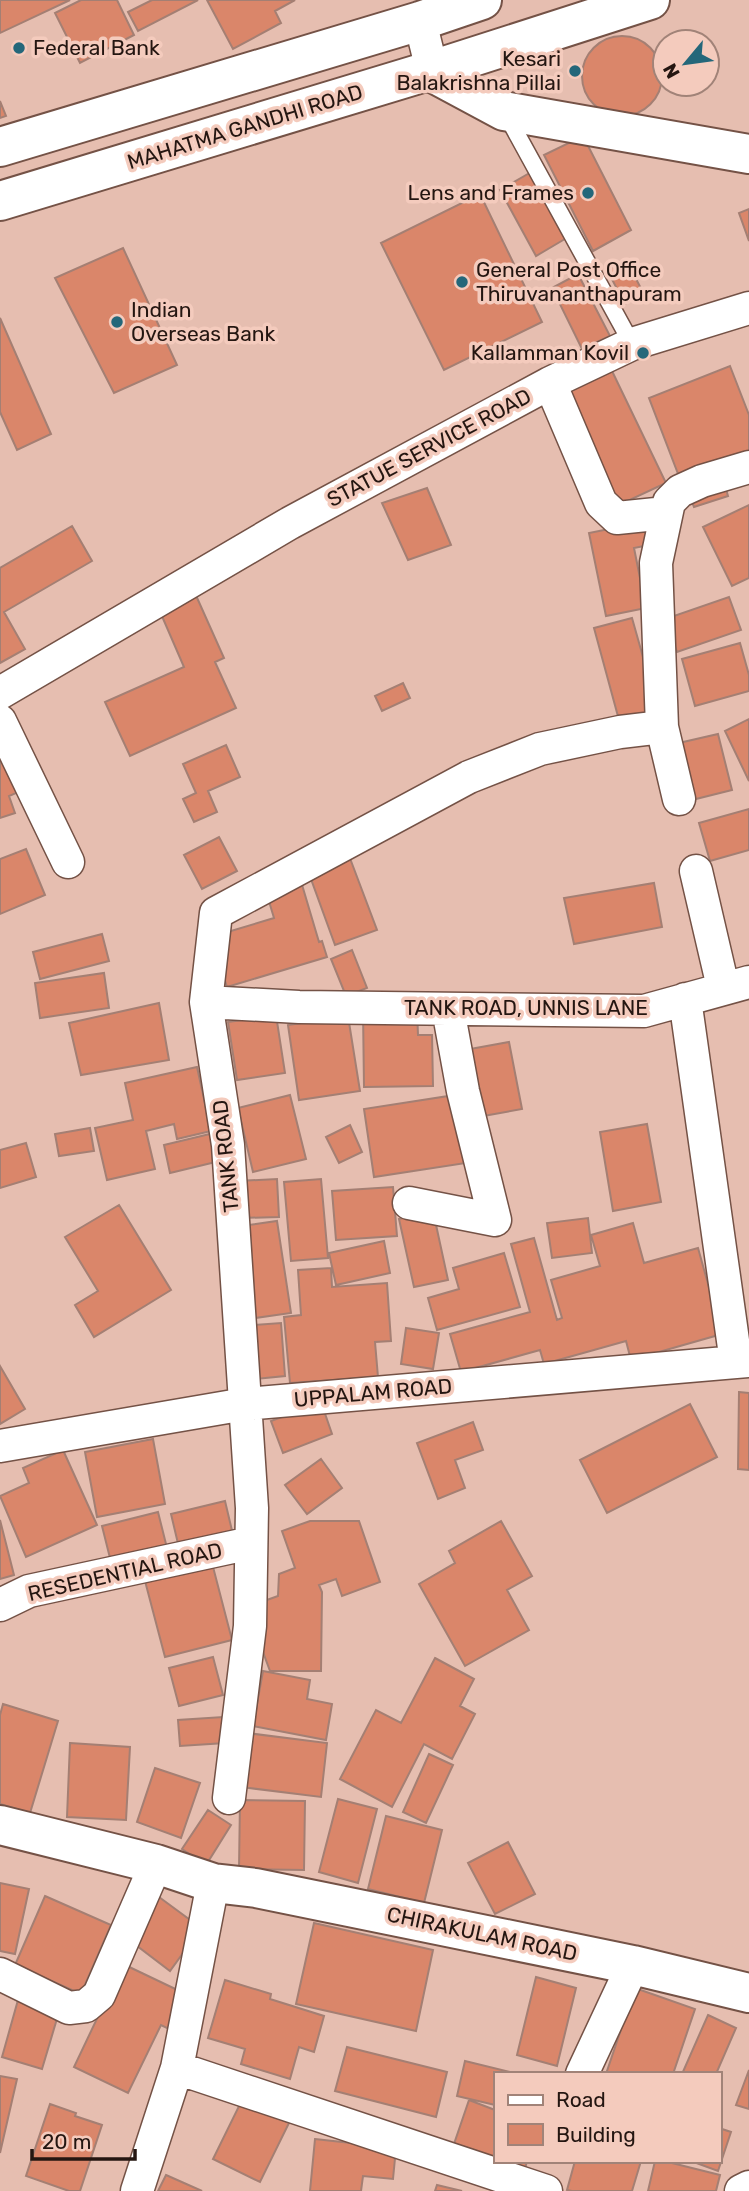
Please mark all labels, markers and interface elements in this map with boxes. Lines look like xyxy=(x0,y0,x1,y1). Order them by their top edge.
north arrow xyxy=(651,28,721,98)
place label: Federal Bank xyxy=(33,35,160,60)
marker: Federal Bank xyxy=(11,40,27,56)
place label: Kesari Balakrishna Pillai xyxy=(396,46,561,95)
text: N xyxy=(658,59,685,83)
marker: Kesari Balakrishna Pillai xyxy=(567,63,583,79)
street label: MAHATMA GANDHI ROAD xyxy=(124,79,366,174)
place label: Lens and Frames xyxy=(408,180,574,205)
marker: Lens and Frames xyxy=(580,185,596,201)
place label: General Post Office Thiruvananthapuram xyxy=(476,257,682,306)
marker: General Post Office Thiruvananthapuram xyxy=(454,274,470,290)
place label: Indian Overseas Bank xyxy=(131,297,275,346)
marker: Indian Overseas Bank xyxy=(109,314,125,330)
place label: Kallamman Kovil xyxy=(471,340,629,365)
marker: Kallamman Kovil xyxy=(635,345,651,361)
street label: STATUE SERVICE ROAD xyxy=(322,383,535,512)
street label: TANK ROAD, UNNIS LANE xyxy=(404,995,648,1020)
street label: TANK ROAD xyxy=(207,1099,244,1214)
street label: UPPALAM ROAD xyxy=(293,1373,453,1412)
street label: RESEDENTIAL ROAD xyxy=(25,1537,224,1606)
street label: CHIRAKULAM ROAD xyxy=(385,1901,579,1966)
legend xyxy=(494,2072,721,2163)
text: Road xyxy=(556,2087,606,2112)
scale bar xyxy=(32,2118,135,2162)
text: Building xyxy=(556,2122,636,2147)
text: 20 m xyxy=(42,2129,91,2154)

